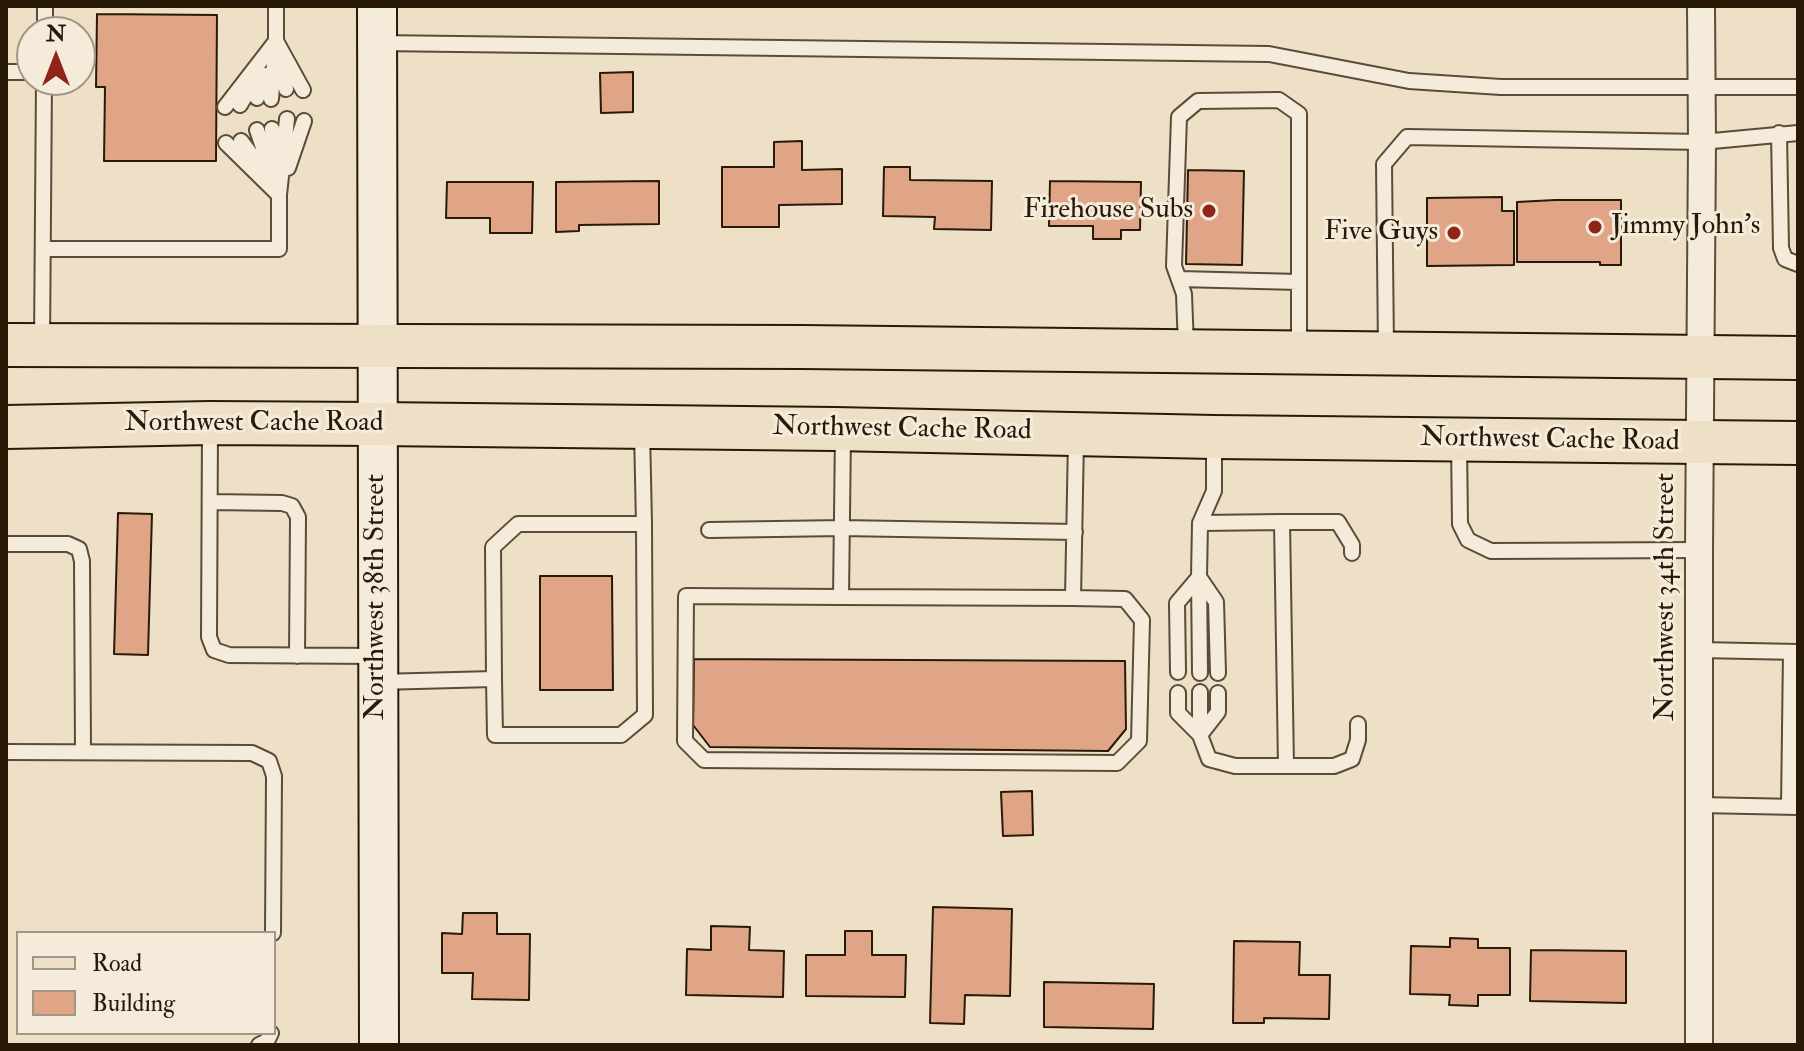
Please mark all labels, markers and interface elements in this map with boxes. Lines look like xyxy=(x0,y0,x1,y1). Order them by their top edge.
north arrow xyxy=(16,16,96,96)
text: N xyxy=(46,20,66,48)
place label: Firehouse Subs xyxy=(1023,194,1193,228)
marker: Firehouse Subs xyxy=(1200,202,1218,220)
place label: Jimmy John's xyxy=(1611,210,1760,244)
place label: Five Guys xyxy=(1324,216,1438,250)
marker: Jimmy John's xyxy=(1586,218,1604,236)
marker: Five Guys xyxy=(1445,224,1463,242)
street label: Northwest Cache Road xyxy=(124,407,384,441)
street label: Northwest Cache Road xyxy=(772,411,1032,449)
street label: Northwest Cache Road xyxy=(1420,422,1680,460)
street label: Northwest 34th Street xyxy=(1650,473,1684,721)
street label: Northwest 38th Street xyxy=(360,474,394,720)
legend xyxy=(16,931,276,1035)
text: Road xyxy=(92,948,142,979)
text: Building xyxy=(92,988,175,1019)

